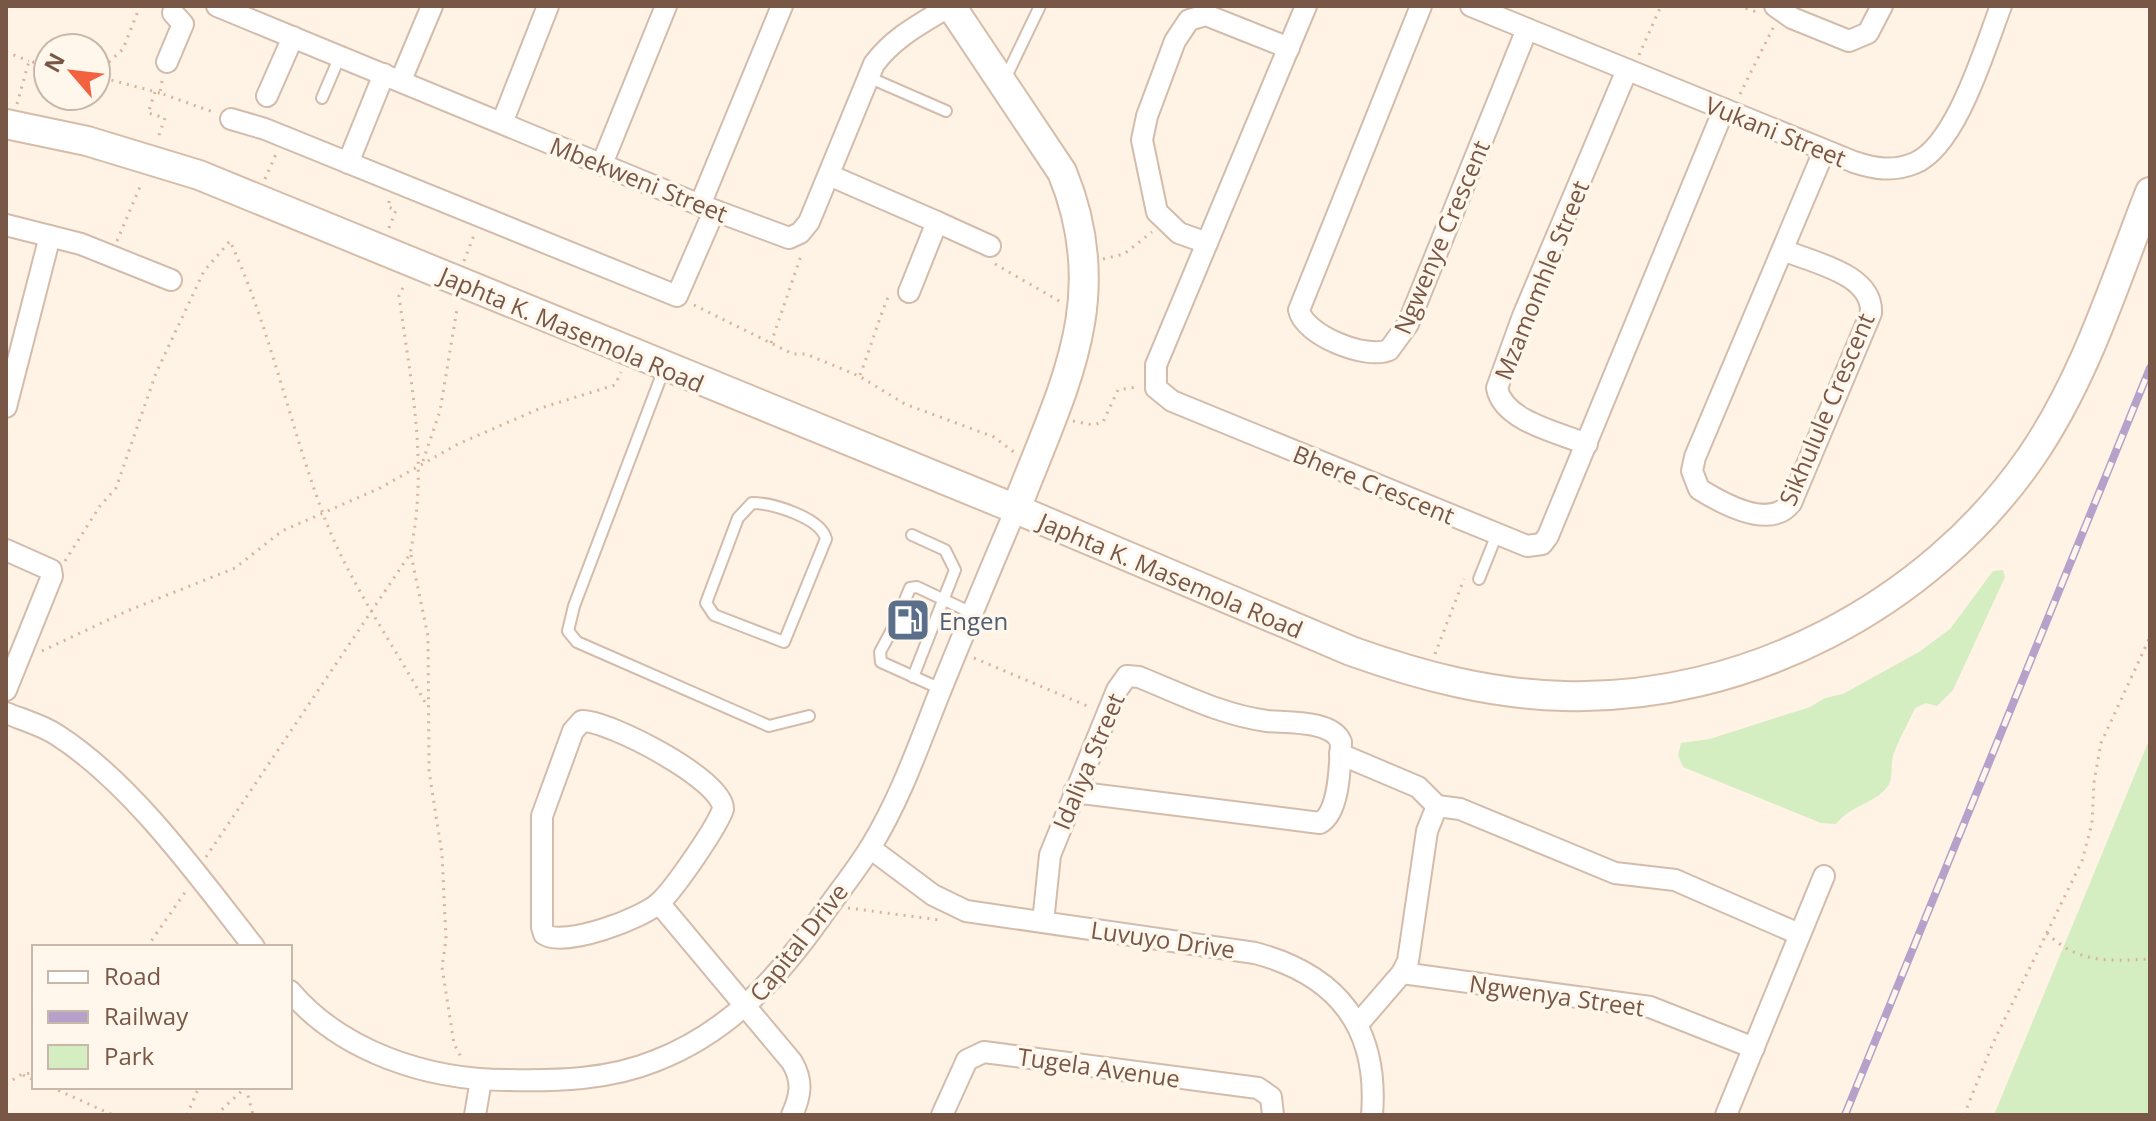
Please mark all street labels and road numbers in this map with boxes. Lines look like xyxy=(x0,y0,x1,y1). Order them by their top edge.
street label: Vukani Street xyxy=(1701,88,1851,174)
street label: Mbekweni Street xyxy=(545,128,733,230)
street label: Ngwenye Crescent xyxy=(1385,135,1497,339)
street label: Mzamomhle Street xyxy=(1486,175,1596,385)
street label: Japhta K. Masemola Road xyxy=(433,258,709,400)
street label: Sikhulule Crescent xyxy=(1771,308,1881,510)
street label: Bhere Crescent xyxy=(1288,437,1460,531)
street label: Japhta K. Masemola Road xyxy=(1032,504,1308,646)
street label: Idaliya Street xyxy=(1044,688,1132,834)
street label: Capital Drive xyxy=(741,876,855,1008)
street label: Luvuyo Drive xyxy=(1089,913,1237,965)
street label: Ngwenya Street xyxy=(1467,966,1647,1024)
street label: Tugela Avenue xyxy=(1016,1039,1182,1095)

